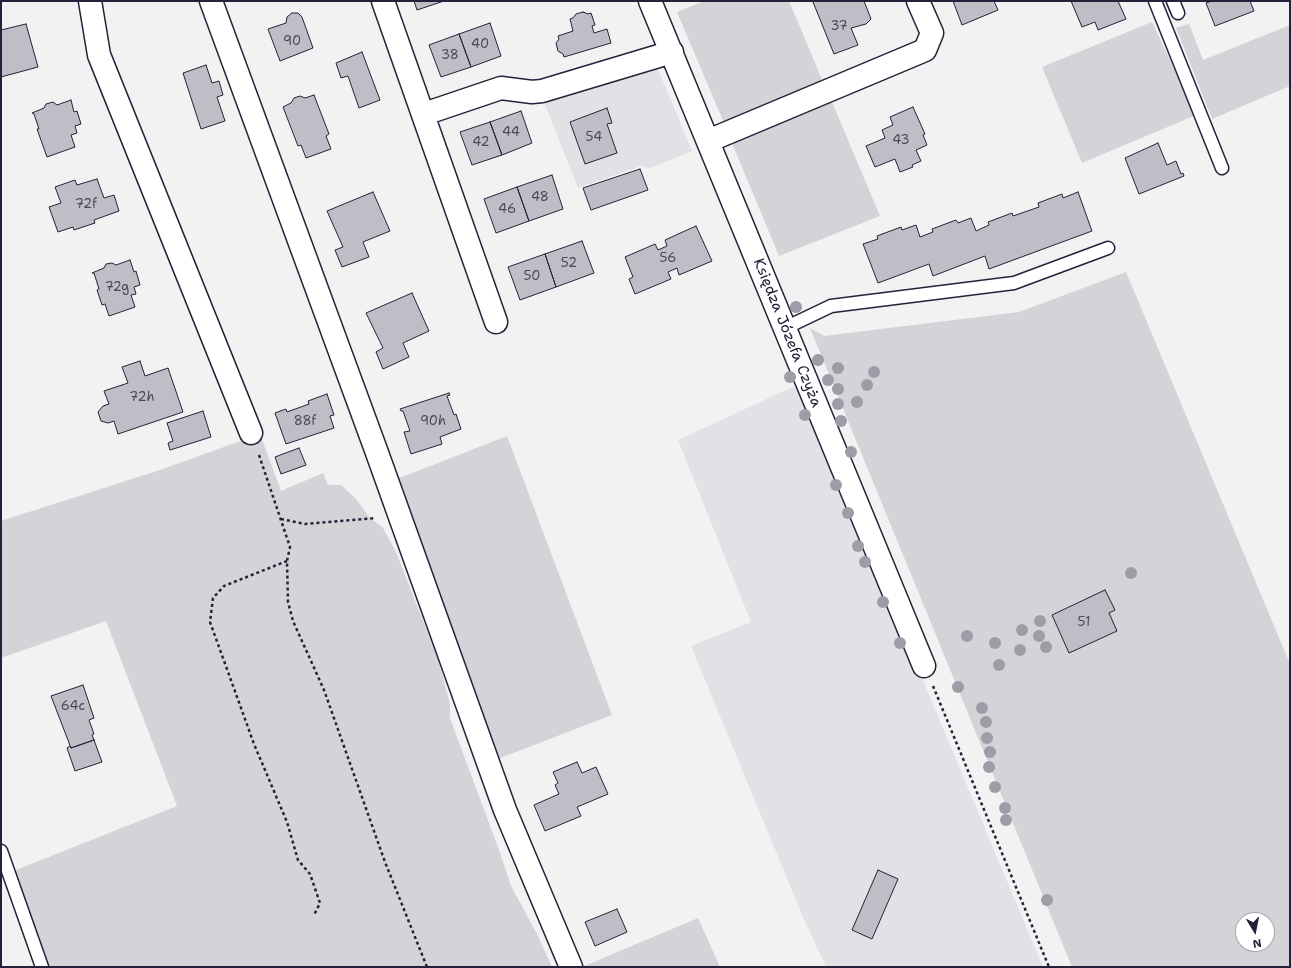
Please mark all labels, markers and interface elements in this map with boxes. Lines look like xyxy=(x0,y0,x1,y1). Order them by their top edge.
house number: 37 xyxy=(830,19,848,35)
house number: 90 xyxy=(283,34,301,50)
house number: 40 xyxy=(471,37,489,53)
house number: 38 xyxy=(441,48,459,64)
house number: 44 xyxy=(502,125,520,141)
house number: 54 xyxy=(586,130,602,146)
house number: 43 xyxy=(892,133,910,149)
house number: 42 xyxy=(472,135,490,151)
house number: 48 xyxy=(531,190,549,206)
house number: 72f xyxy=(75,197,97,213)
house number: 46 xyxy=(498,202,516,218)
house number: 56 xyxy=(660,251,676,267)
house number: 52 xyxy=(561,256,577,272)
street label: Księdza Józefa Czyża xyxy=(749,256,825,410)
house number: 50 xyxy=(524,269,540,285)
house number: 72g xyxy=(105,280,129,296)
house number: 72h xyxy=(129,390,155,406)
house number: 88f xyxy=(294,414,316,430)
house number: 90h xyxy=(420,414,446,430)
house number: 51 xyxy=(1078,615,1090,631)
house number: 64c xyxy=(61,699,85,715)
north arrow xyxy=(1235,912,1275,952)
text: N xyxy=(1251,935,1263,951)

